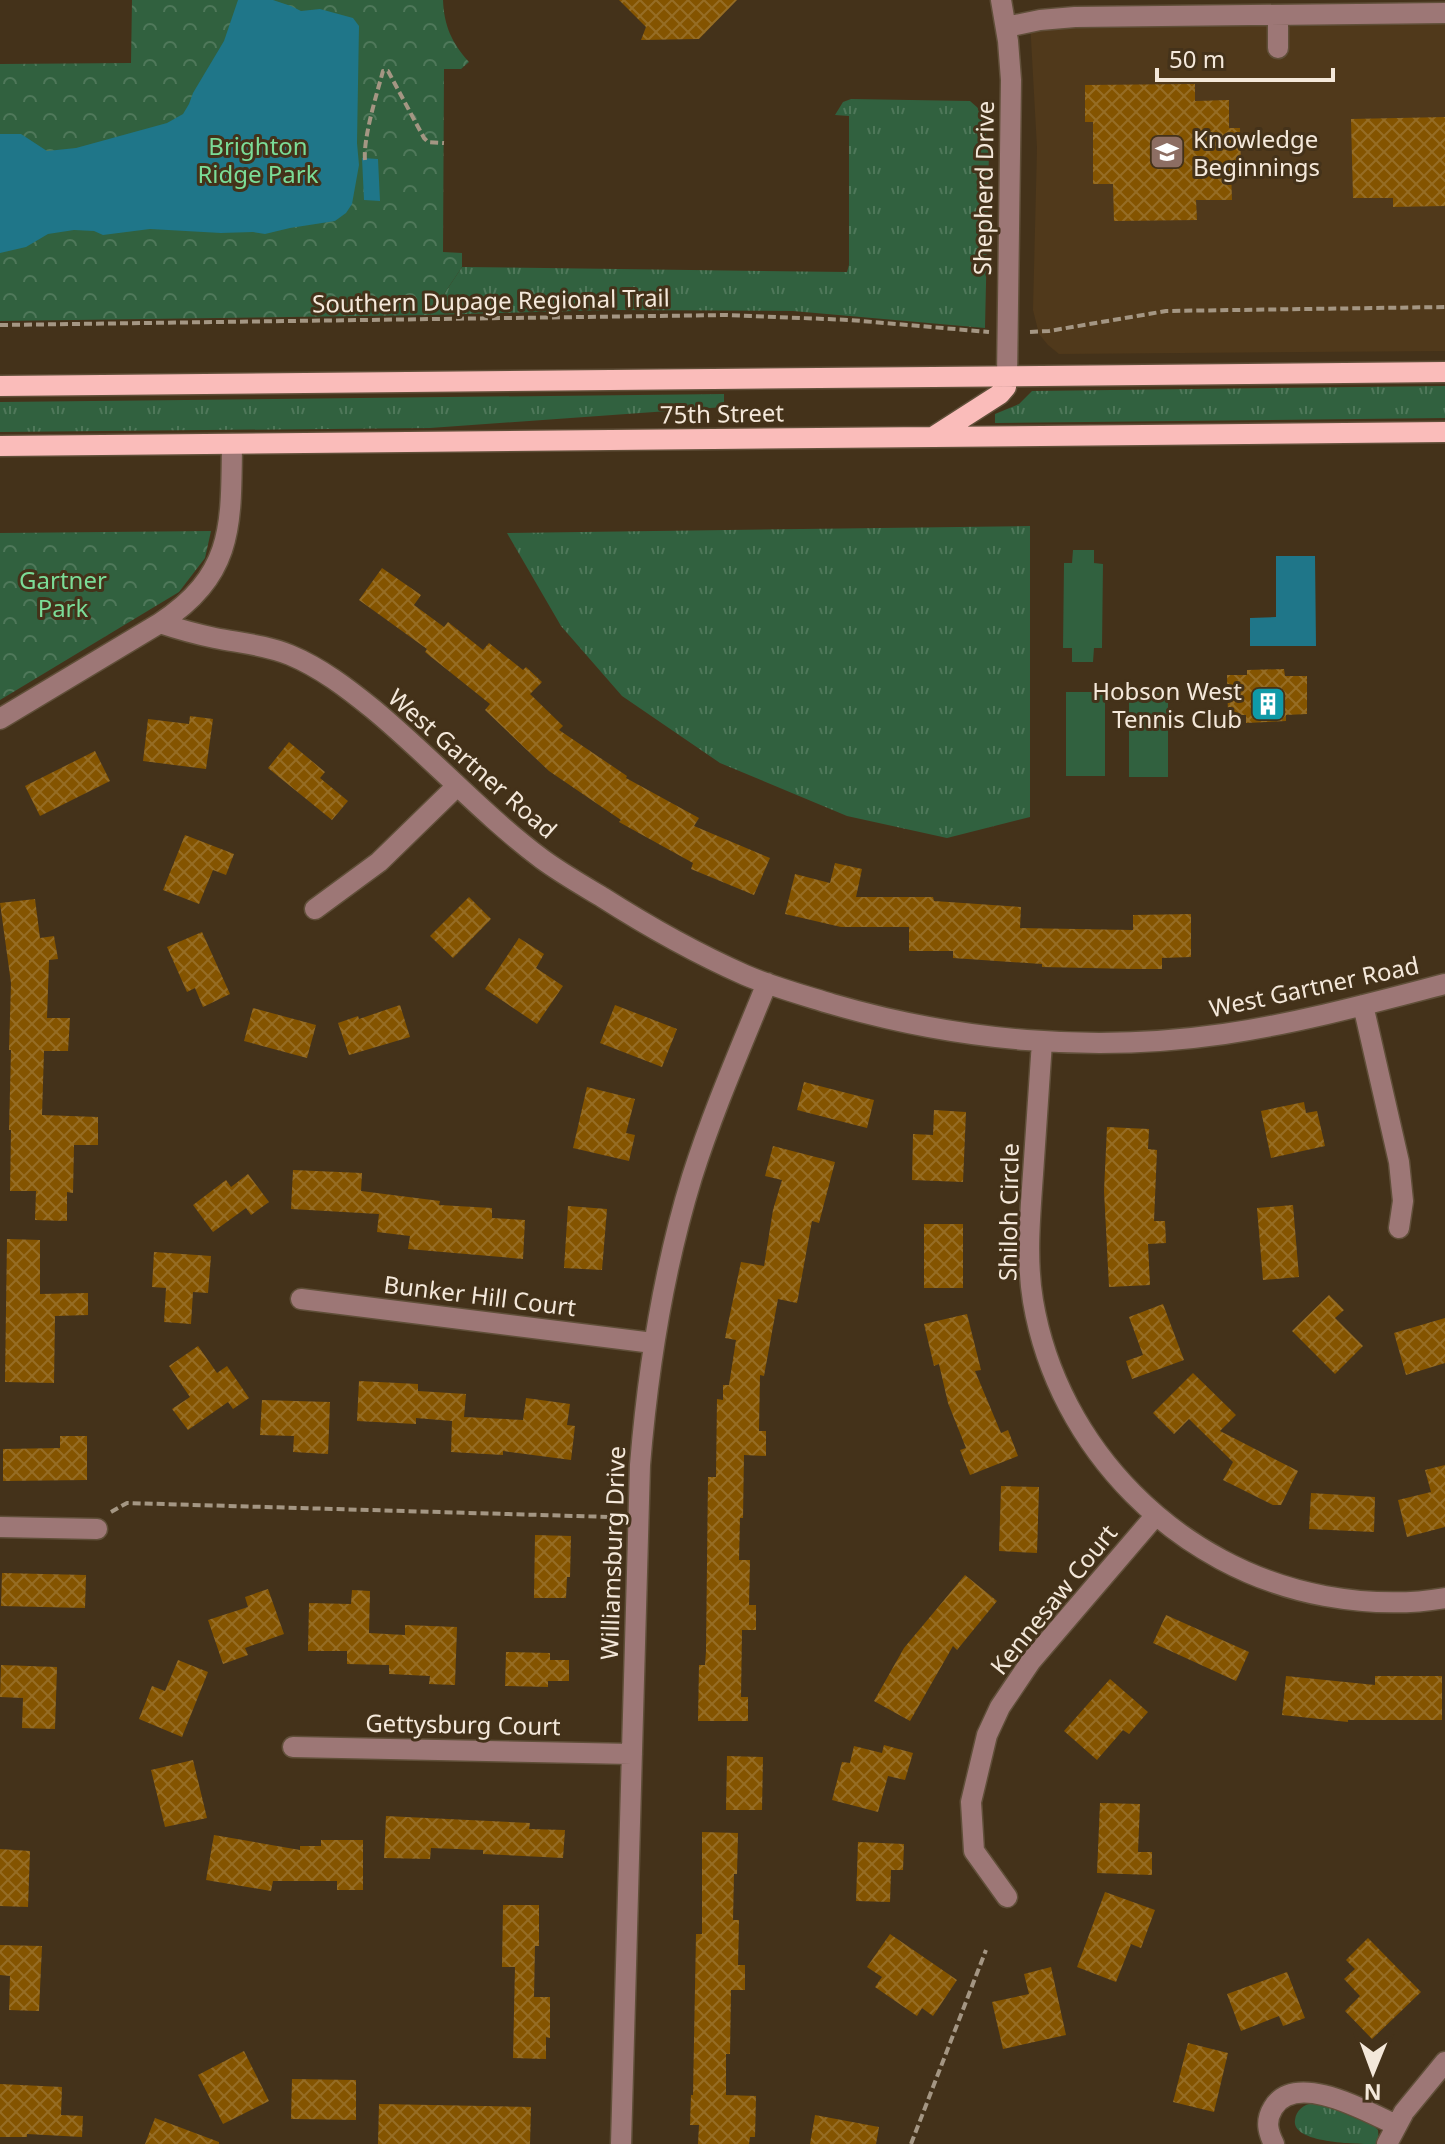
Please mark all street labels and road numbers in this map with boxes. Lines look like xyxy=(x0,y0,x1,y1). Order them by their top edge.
street label: Shepherd Drive xyxy=(965,100,1001,276)
street label: Southern Dupage Regional Trail xyxy=(312,280,670,320)
street label: 75th Street xyxy=(660,395,785,431)
street label: West Gartner Road xyxy=(382,681,564,845)
street label: West Gartner Road xyxy=(1206,948,1422,1024)
street label: Shiloh Circle xyxy=(990,1143,1026,1281)
street label: Bunker Hill Court xyxy=(382,1267,578,1323)
street label: Williamsburg Drive xyxy=(592,1445,632,1661)
street label: Kennesaw Court xyxy=(982,1517,1124,1681)
street label: Gettysburg Court xyxy=(365,1706,561,1742)

